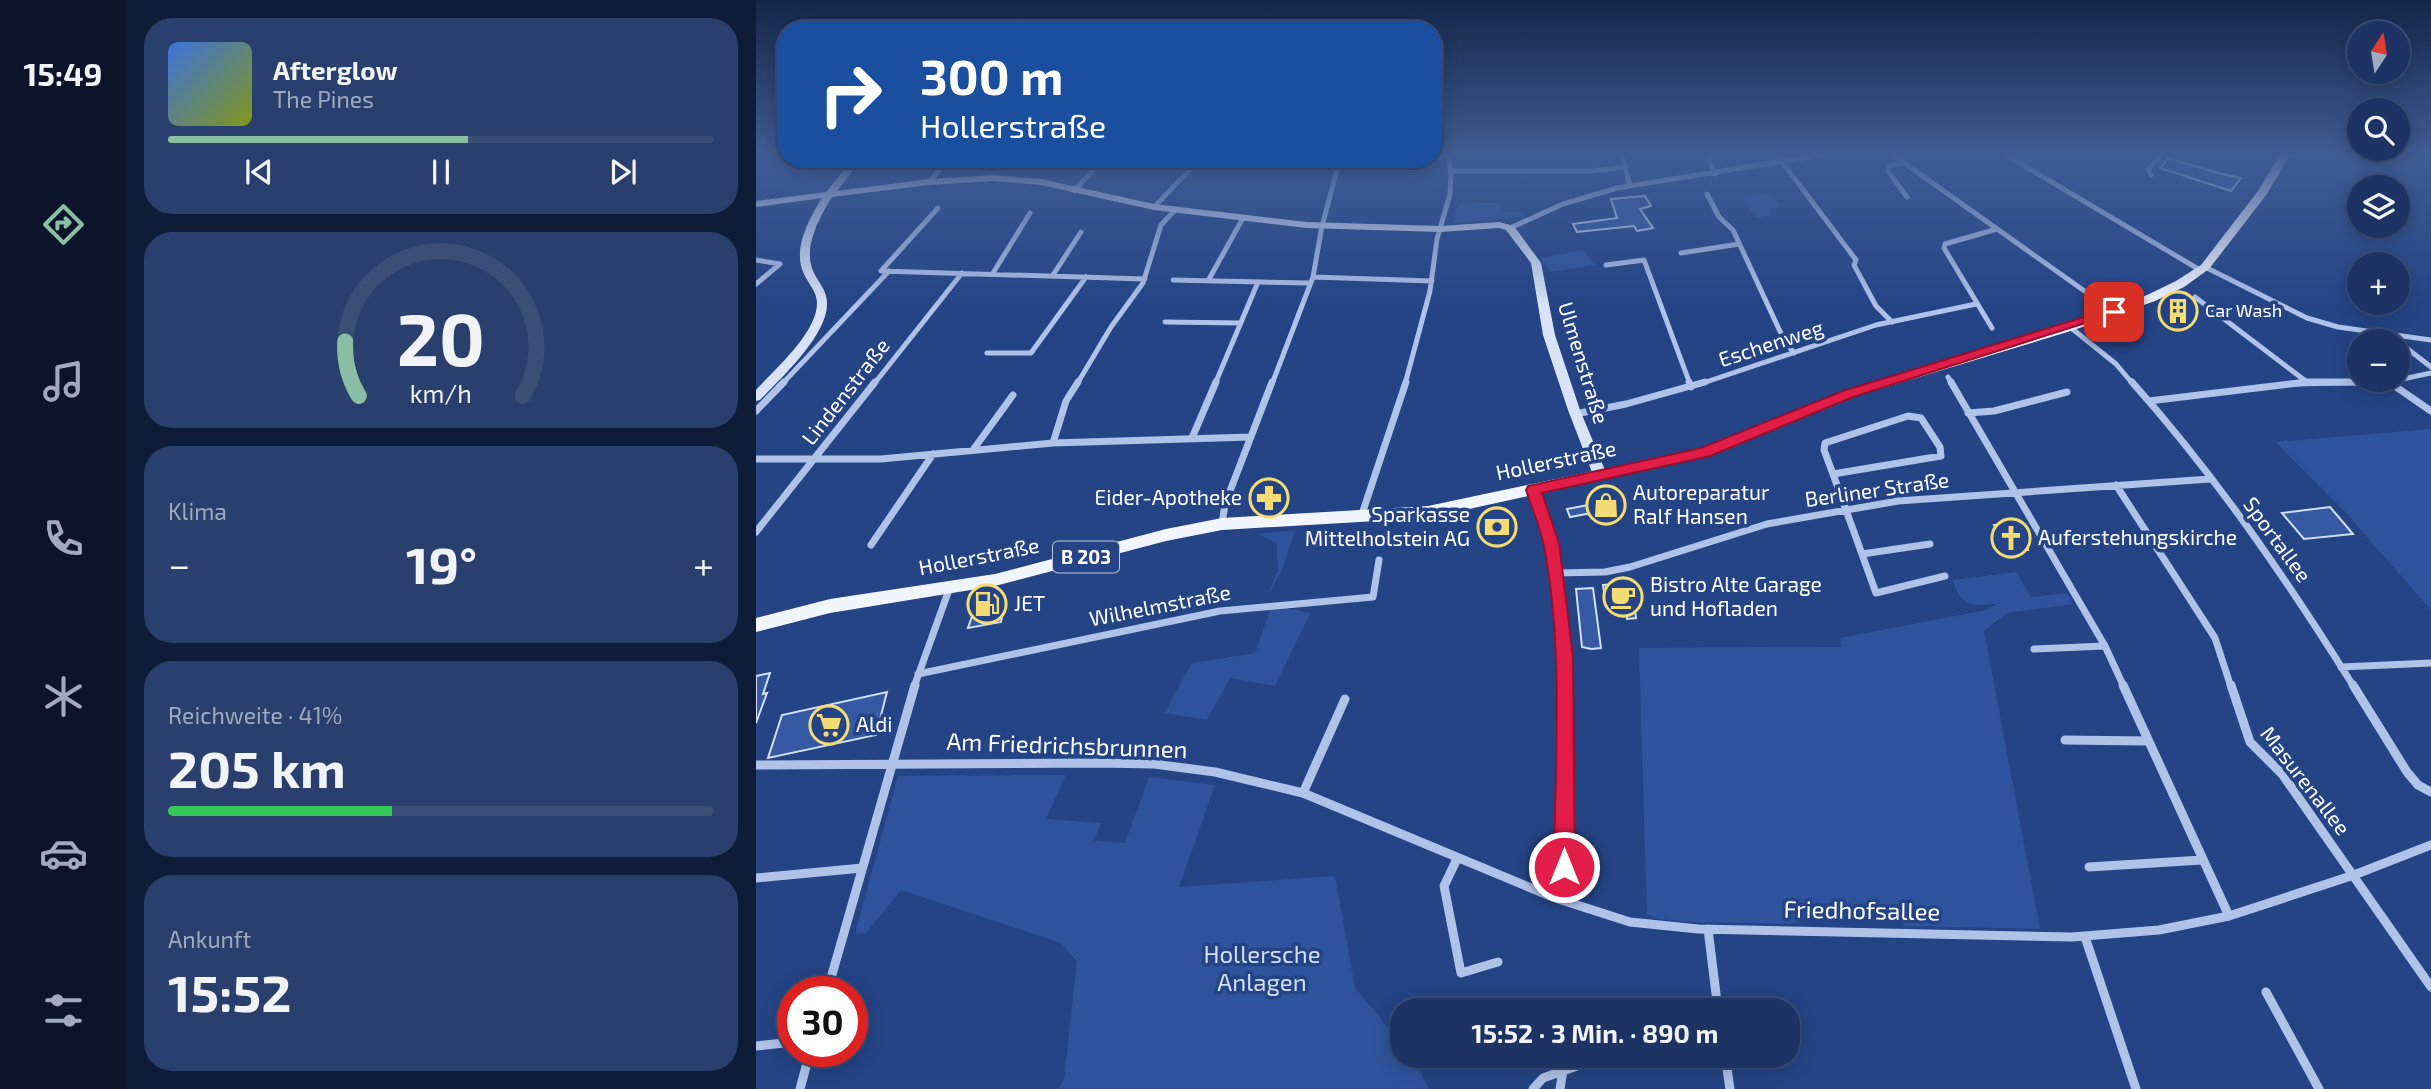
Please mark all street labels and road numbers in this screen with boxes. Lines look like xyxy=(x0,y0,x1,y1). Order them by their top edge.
street label: Ulmenstraße xyxy=(1554,299,1615,427)
street label: Eschenweg xyxy=(1715,314,1826,371)
street label: Lindenstraße xyxy=(796,333,894,449)
street label: Hollerstraße xyxy=(1493,435,1618,484)
street label: Berliner Straße xyxy=(1803,466,1951,511)
street label: Sportallee xyxy=(2239,492,2317,586)
street label: Hollerstraße xyxy=(916,532,1041,579)
road number: B 203 xyxy=(1053,542,1119,572)
street label: Wilhelmstraße xyxy=(1087,579,1233,630)
street label: Masurenallee xyxy=(2256,721,2356,839)
street label: Am Friedrichsbrunnen xyxy=(946,726,1188,763)
street label: Friedhofsallee xyxy=(1783,894,1941,925)

